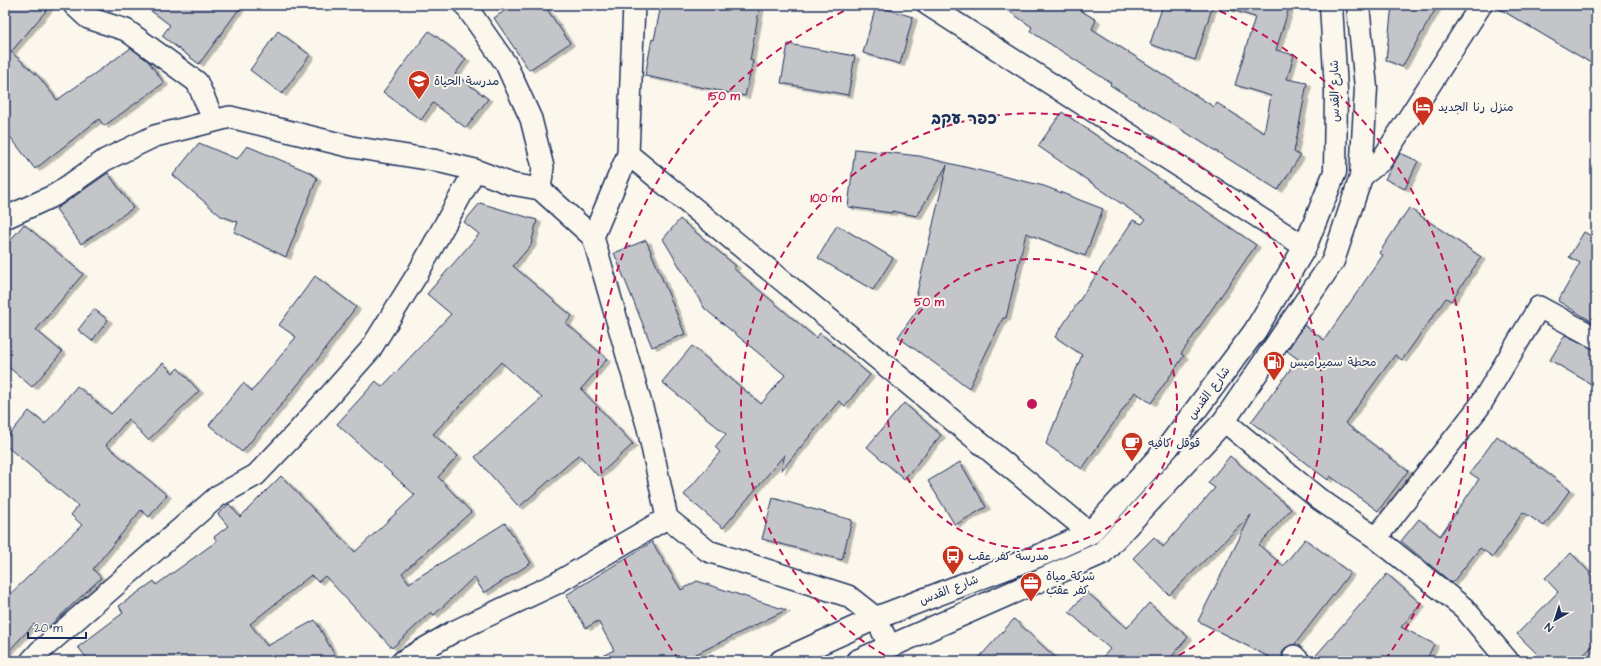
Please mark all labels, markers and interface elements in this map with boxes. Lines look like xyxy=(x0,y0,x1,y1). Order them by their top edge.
street label: شارع القدس xyxy=(1326,60,1344,122)
school or university icon: مدرسة الحياة xyxy=(406,68,432,101)
place label: مدرسة الحياة xyxy=(434,73,499,90)
text: 150 m xyxy=(708,88,741,105)
hotel icon: منزل رنا الجديد xyxy=(1410,94,1436,127)
place label: منزل رنا الجديد xyxy=(1438,99,1514,116)
district label: כפר עקב xyxy=(931,108,997,130)
text: 100 m xyxy=(811,190,842,207)
text: 50 m xyxy=(914,294,945,311)
fuel station icon: محطة سميراميس xyxy=(1261,349,1287,382)
place label: محطة سميراميس xyxy=(1290,354,1377,371)
street label: شارع القدس xyxy=(1184,363,1234,423)
centre of rings xyxy=(1025,397,1039,411)
cafe icon: قوقل كافيه xyxy=(1119,430,1145,463)
place label: قوقل كافيه xyxy=(1148,435,1200,452)
bus stop icon: مدرسة كفر عقب xyxy=(940,543,966,576)
place label: مدرسة كفر عقب xyxy=(968,548,1049,565)
place label: شركة مياة كفر عقب xyxy=(1046,568,1095,599)
office icon: شركة مياة كفر عقب xyxy=(1018,570,1044,603)
street label: شارع القدس xyxy=(917,571,981,609)
north arrow xyxy=(1535,600,1575,640)
scale bar xyxy=(28,614,86,640)
text: N xyxy=(1542,619,1556,635)
text: 20 m xyxy=(34,620,63,637)

